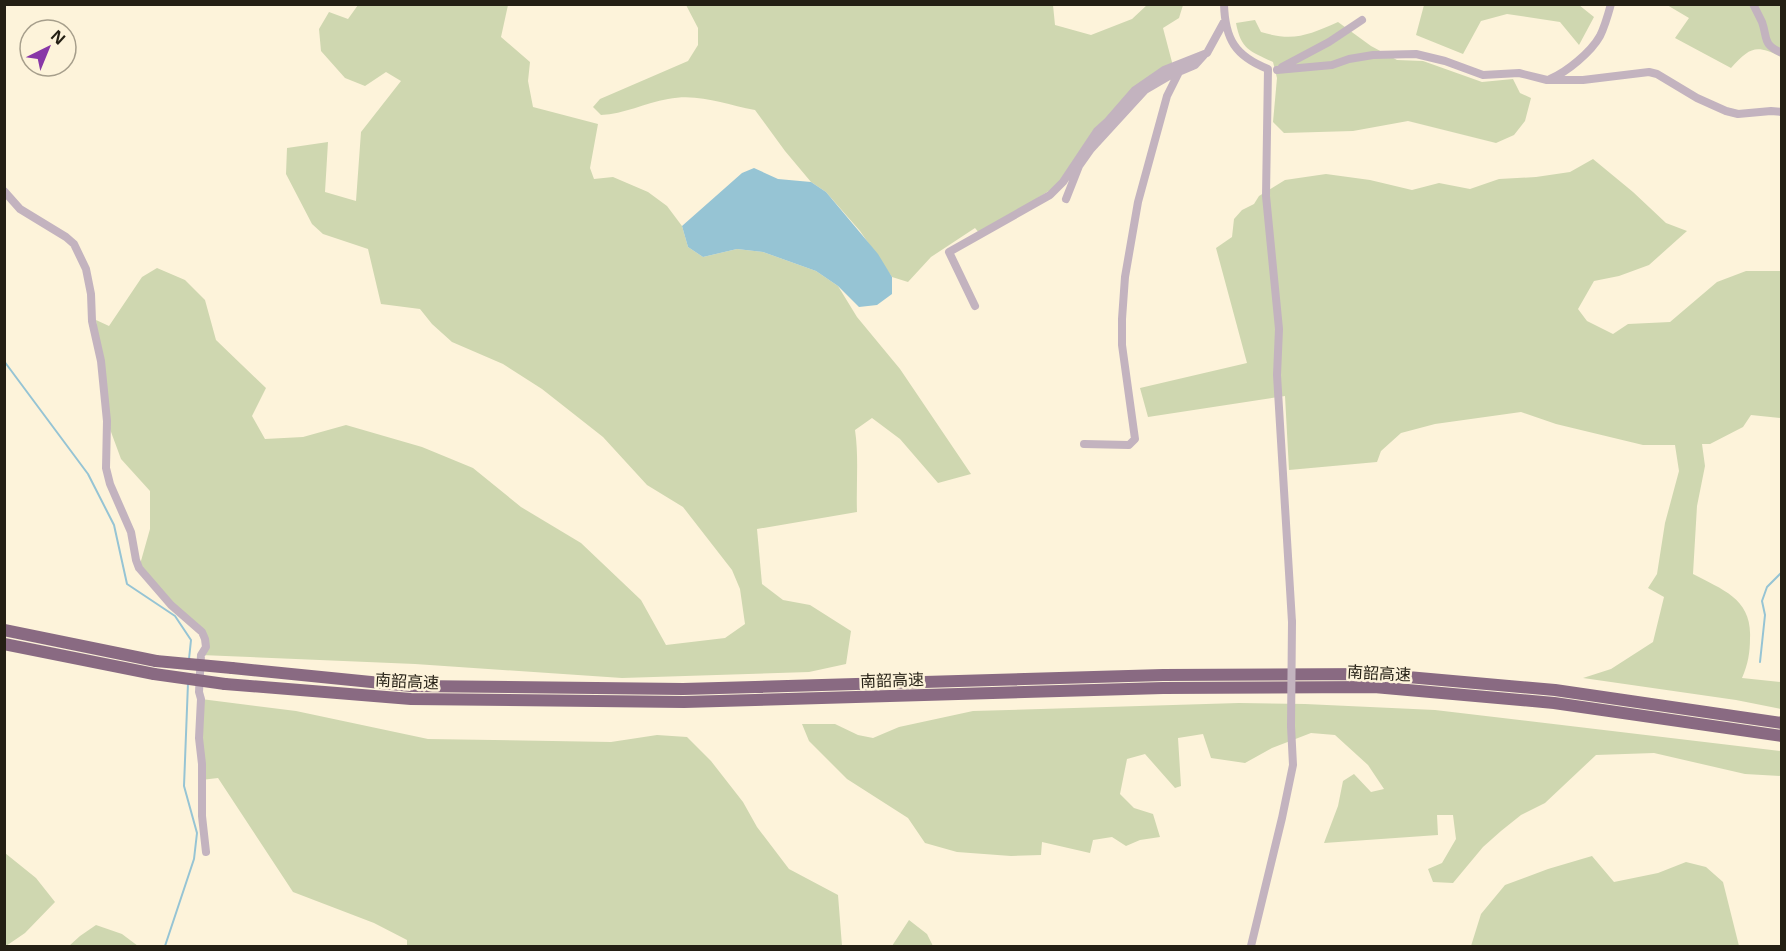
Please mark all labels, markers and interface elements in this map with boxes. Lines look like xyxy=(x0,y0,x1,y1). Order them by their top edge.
north arrow xyxy=(18,18,78,78)
text: N xyxy=(46,25,70,50)
street label: 南韶高速 xyxy=(1346,660,1412,686)
street label: 南韶高速 xyxy=(374,668,440,694)
street label: 南韶高速 xyxy=(860,668,924,692)

